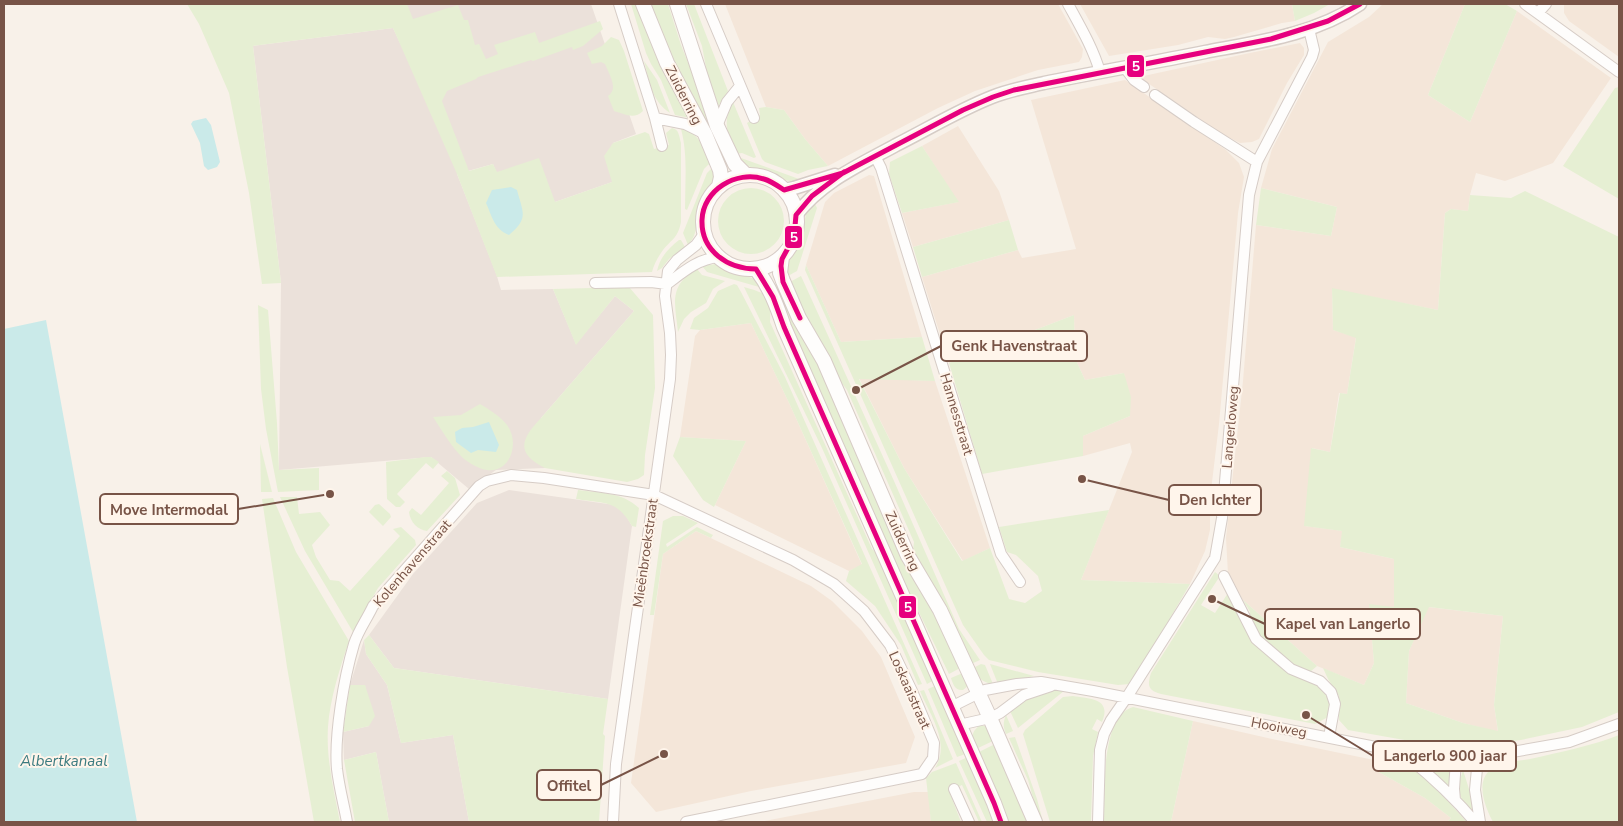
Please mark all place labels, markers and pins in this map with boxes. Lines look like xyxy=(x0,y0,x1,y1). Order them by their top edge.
callout: Genk Havenstraat xyxy=(941,331,1087,361)
callout: Den Ichter xyxy=(1169,485,1261,515)
callout: Move Intermodal xyxy=(100,494,238,524)
callout: Kapel van Langerlo xyxy=(1265,609,1420,639)
callout: Langerlo 900 jaar xyxy=(1373,741,1516,771)
callout: Offitel xyxy=(537,770,601,800)

